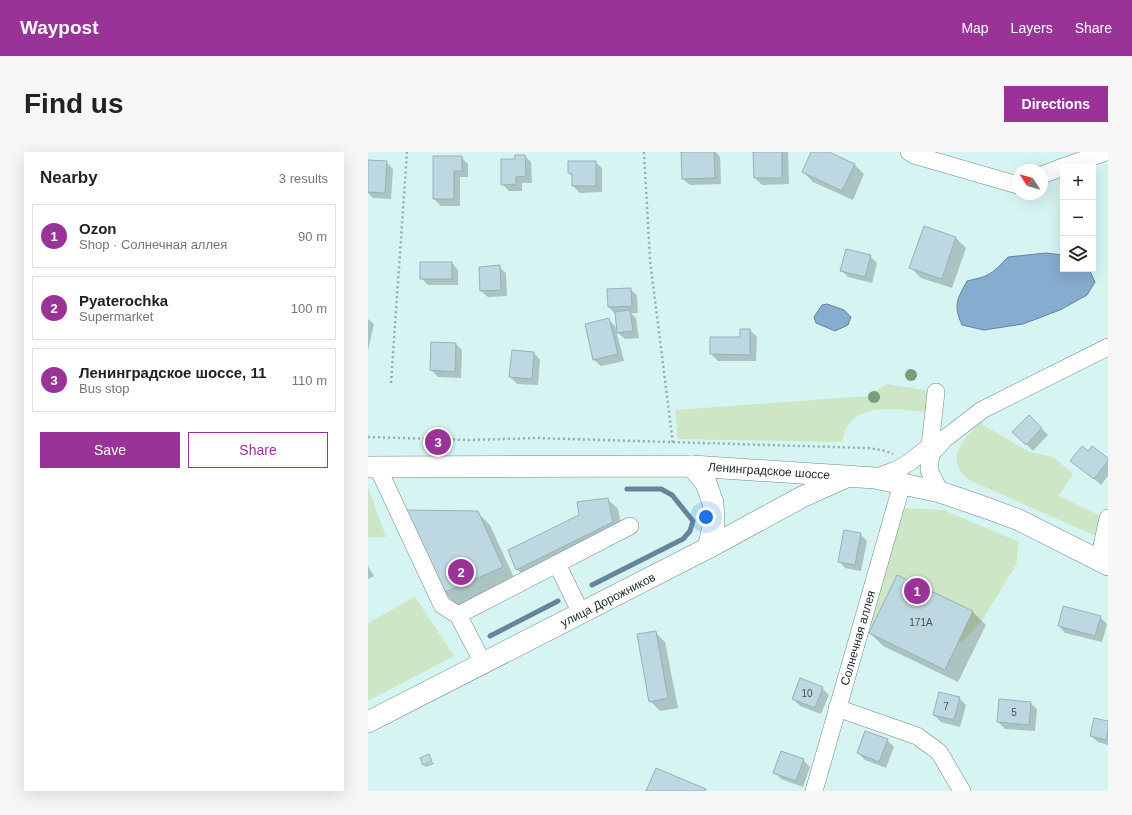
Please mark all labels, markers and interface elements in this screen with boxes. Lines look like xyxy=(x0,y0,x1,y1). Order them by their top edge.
text: Waypost xyxy=(20,17,98,38)
text: Map xyxy=(961,20,989,36)
text: Layers xyxy=(1011,20,1053,36)
text: Share xyxy=(1075,20,1112,36)
button: Directions xyxy=(1004,86,1108,122)
text: Find us xyxy=(24,88,124,119)
north arrow xyxy=(1012,164,1048,200)
map controls xyxy=(1060,164,1096,272)
button: + xyxy=(1060,164,1096,200)
text: Nearby xyxy=(40,168,98,187)
text: 3 results xyxy=(279,171,328,186)
button: − xyxy=(1060,200,1096,236)
text: Ozon xyxy=(79,220,117,237)
text: 1 xyxy=(50,229,58,244)
text: 90 m xyxy=(298,229,327,244)
button: layers xyxy=(1060,236,1096,272)
text: Shop · Солнечная аллея xyxy=(79,237,227,252)
text: Pyaterochka xyxy=(79,292,168,309)
text: 2 xyxy=(50,301,58,316)
text: 100 m xyxy=(291,301,327,316)
text: Supermarket xyxy=(79,309,153,324)
text: Ленинградское шоссе, 11 xyxy=(79,364,266,381)
text: 3 xyxy=(50,373,58,388)
text: 110 m xyxy=(292,373,327,388)
text: Bus stop xyxy=(79,381,130,396)
pin: 3 xyxy=(425,427,451,457)
button: Save xyxy=(40,432,180,468)
button: Share xyxy=(188,432,328,468)
street label: Ленинградское шоссе xyxy=(708,460,831,482)
your location xyxy=(696,507,716,527)
pin: 2 xyxy=(448,557,474,587)
street label: улица Дорожников xyxy=(558,570,658,630)
pin: 1 xyxy=(904,576,930,606)
street label: Солнечная аллея xyxy=(838,589,878,687)
house number: 171А xyxy=(909,617,933,628)
house number: 10 xyxy=(801,688,813,699)
house number: 7 xyxy=(943,701,949,712)
house number: 5 xyxy=(1011,707,1017,718)

